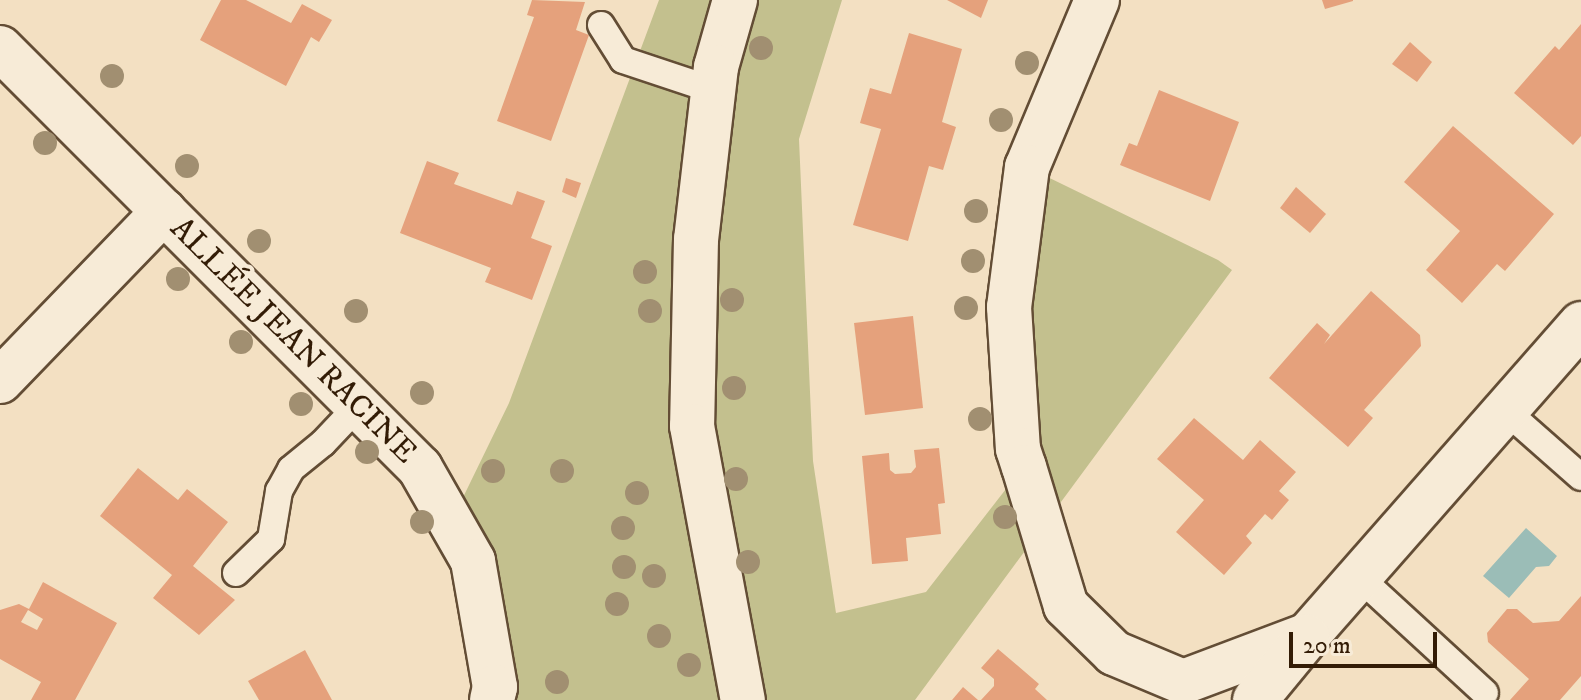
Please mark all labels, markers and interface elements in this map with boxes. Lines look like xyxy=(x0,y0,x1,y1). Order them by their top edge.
street label: ALLÉE JEAN RACINE xyxy=(162,210,424,472)
scale bar xyxy=(1293,616,1441,666)
text: 20 m xyxy=(1303,631,1351,661)

